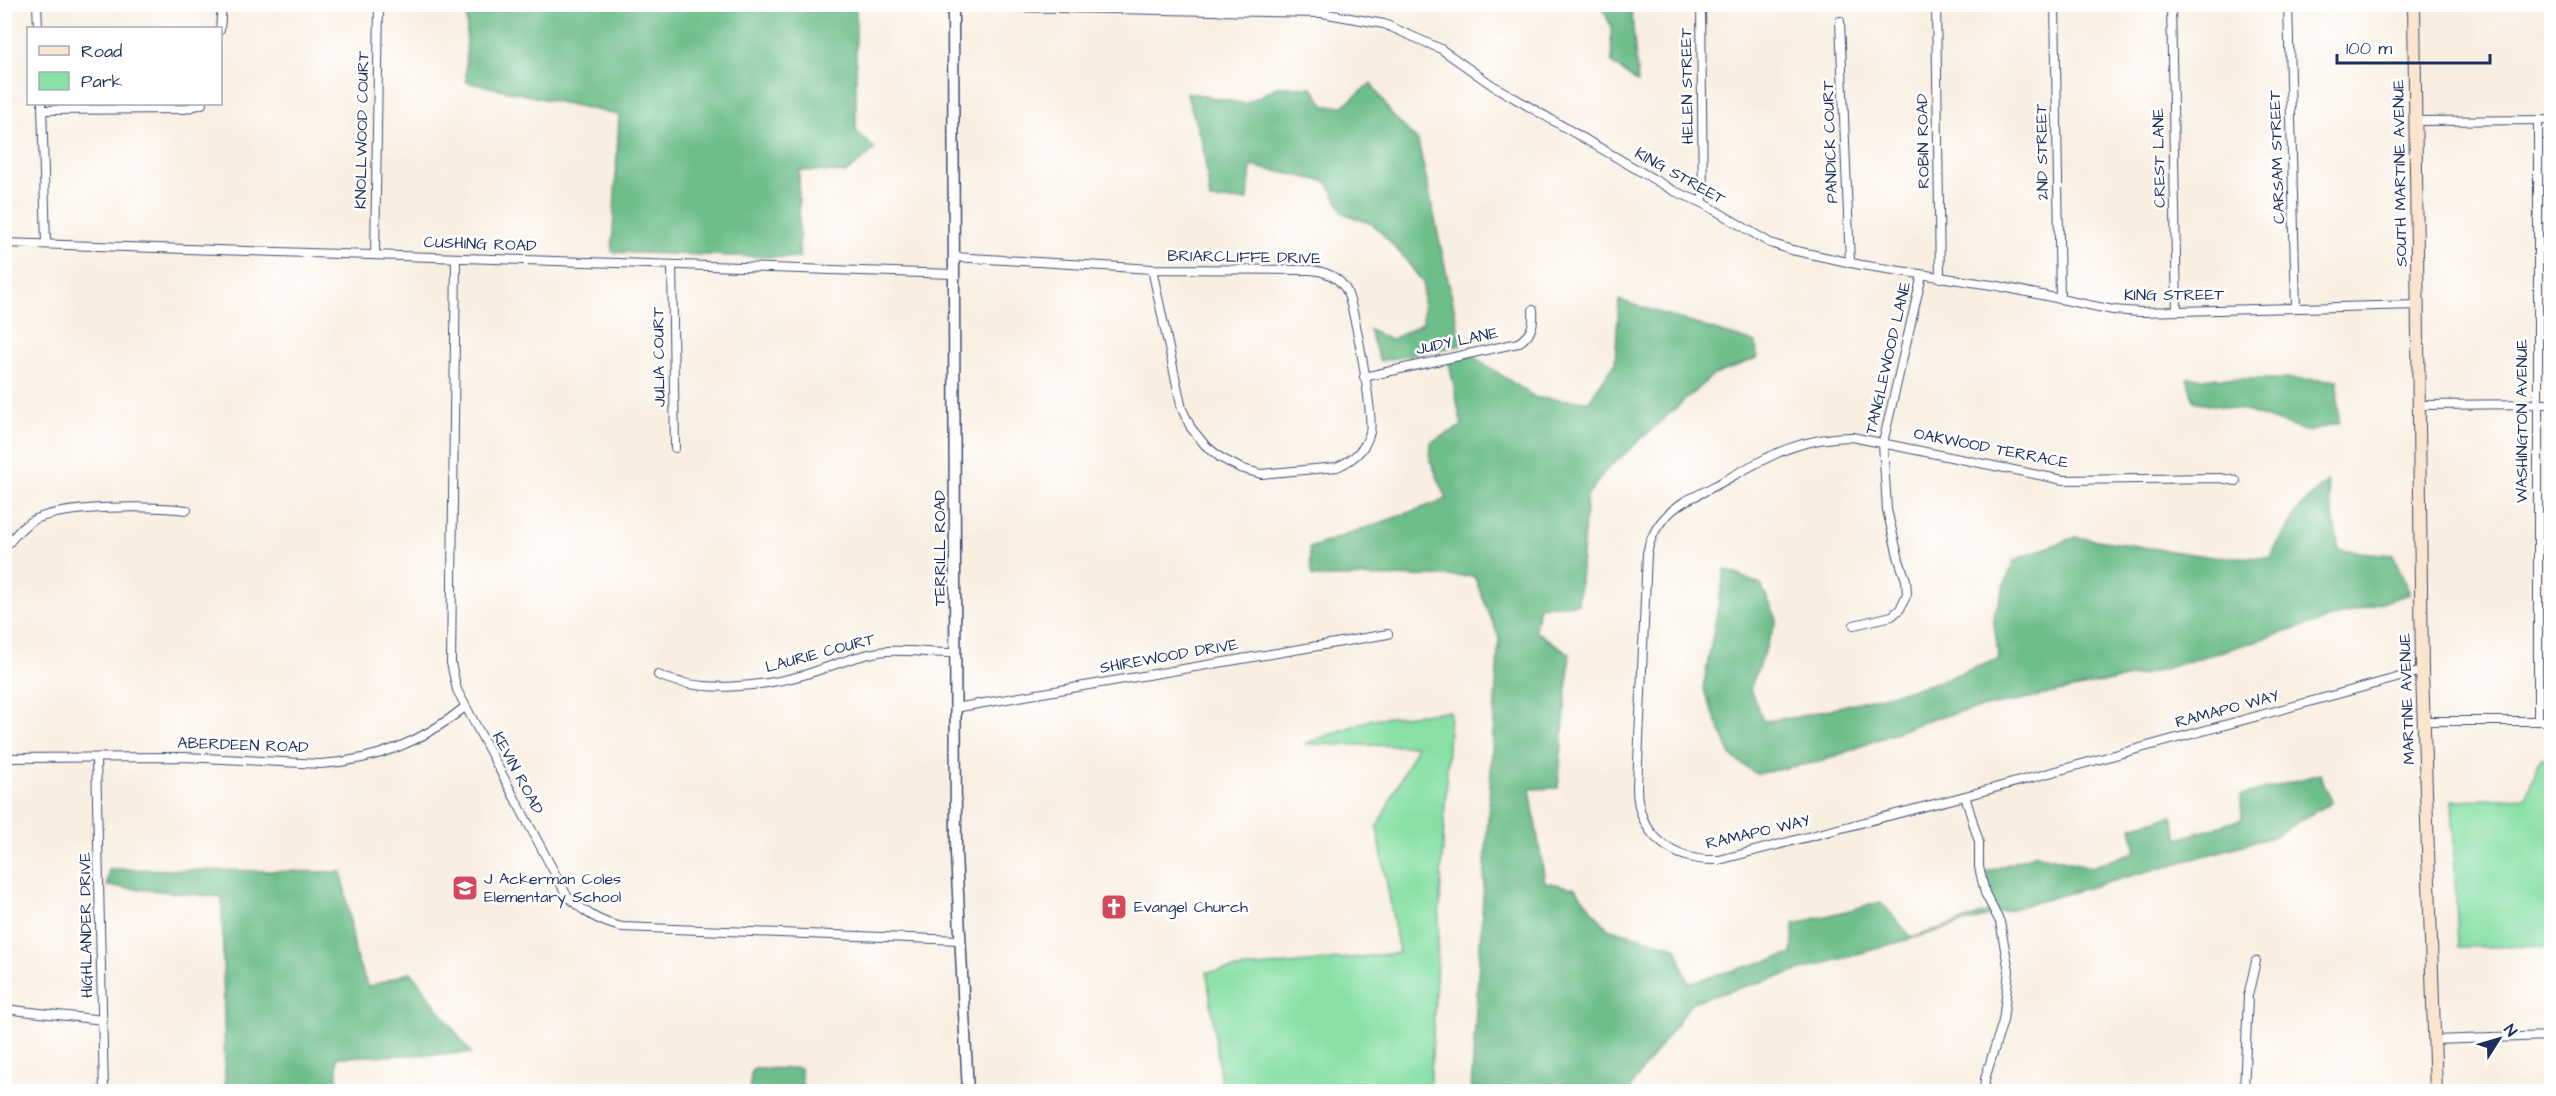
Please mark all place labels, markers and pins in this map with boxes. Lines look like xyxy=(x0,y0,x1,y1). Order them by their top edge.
place label: J Ackerman Coles Elementary School xyxy=(484,868,621,909)
school or university icon: J Ackerman Coles Elementary School xyxy=(450,873,480,903)
church icon: Evangel Church xyxy=(1099,892,1129,922)
place label: Evangel Church xyxy=(1134,896,1248,919)

